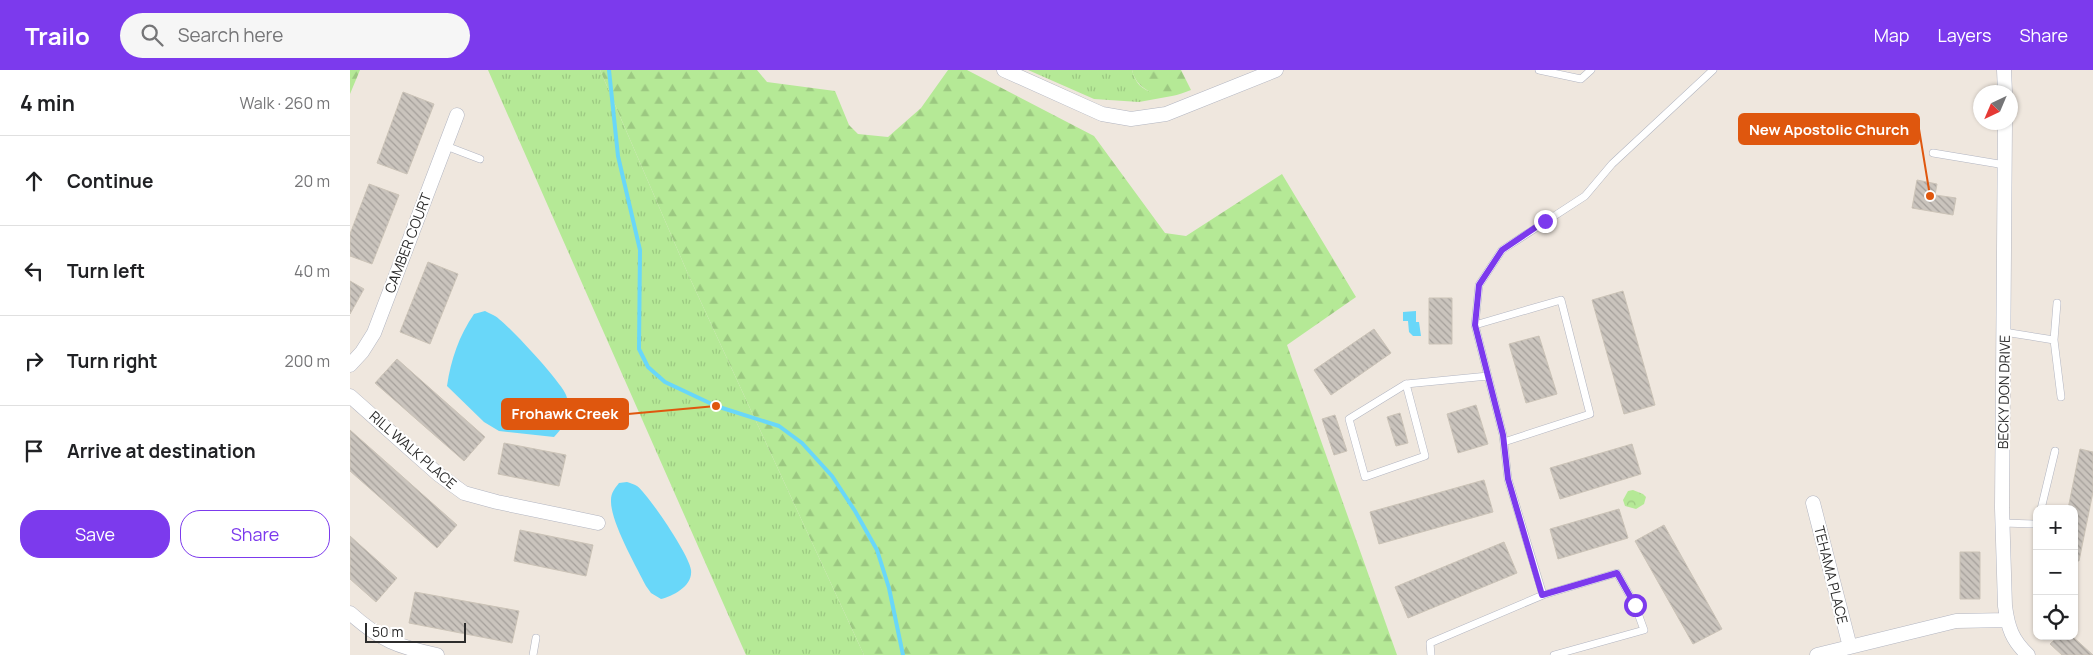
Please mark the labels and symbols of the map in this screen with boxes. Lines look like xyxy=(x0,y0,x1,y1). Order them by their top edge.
north arrow xyxy=(1973,85,2018,130)
callout: New Apostolic Church xyxy=(1739,114,1919,144)
text: New Apostolic Church xyxy=(1749,119,1909,140)
street label: CAMBER COURT xyxy=(380,189,436,296)
route end xyxy=(1534,210,1557,233)
street label: BECKY DON DRIVE xyxy=(1993,335,2014,449)
callout: Frohawk Creek xyxy=(502,399,628,429)
text: Frohawk Creek xyxy=(512,403,619,424)
street label: RILL WALK PLACE xyxy=(366,406,461,493)
street label: TEHAMA PLACE xyxy=(1810,524,1853,626)
route start xyxy=(1624,594,1647,617)
scale bar xyxy=(365,620,466,643)

